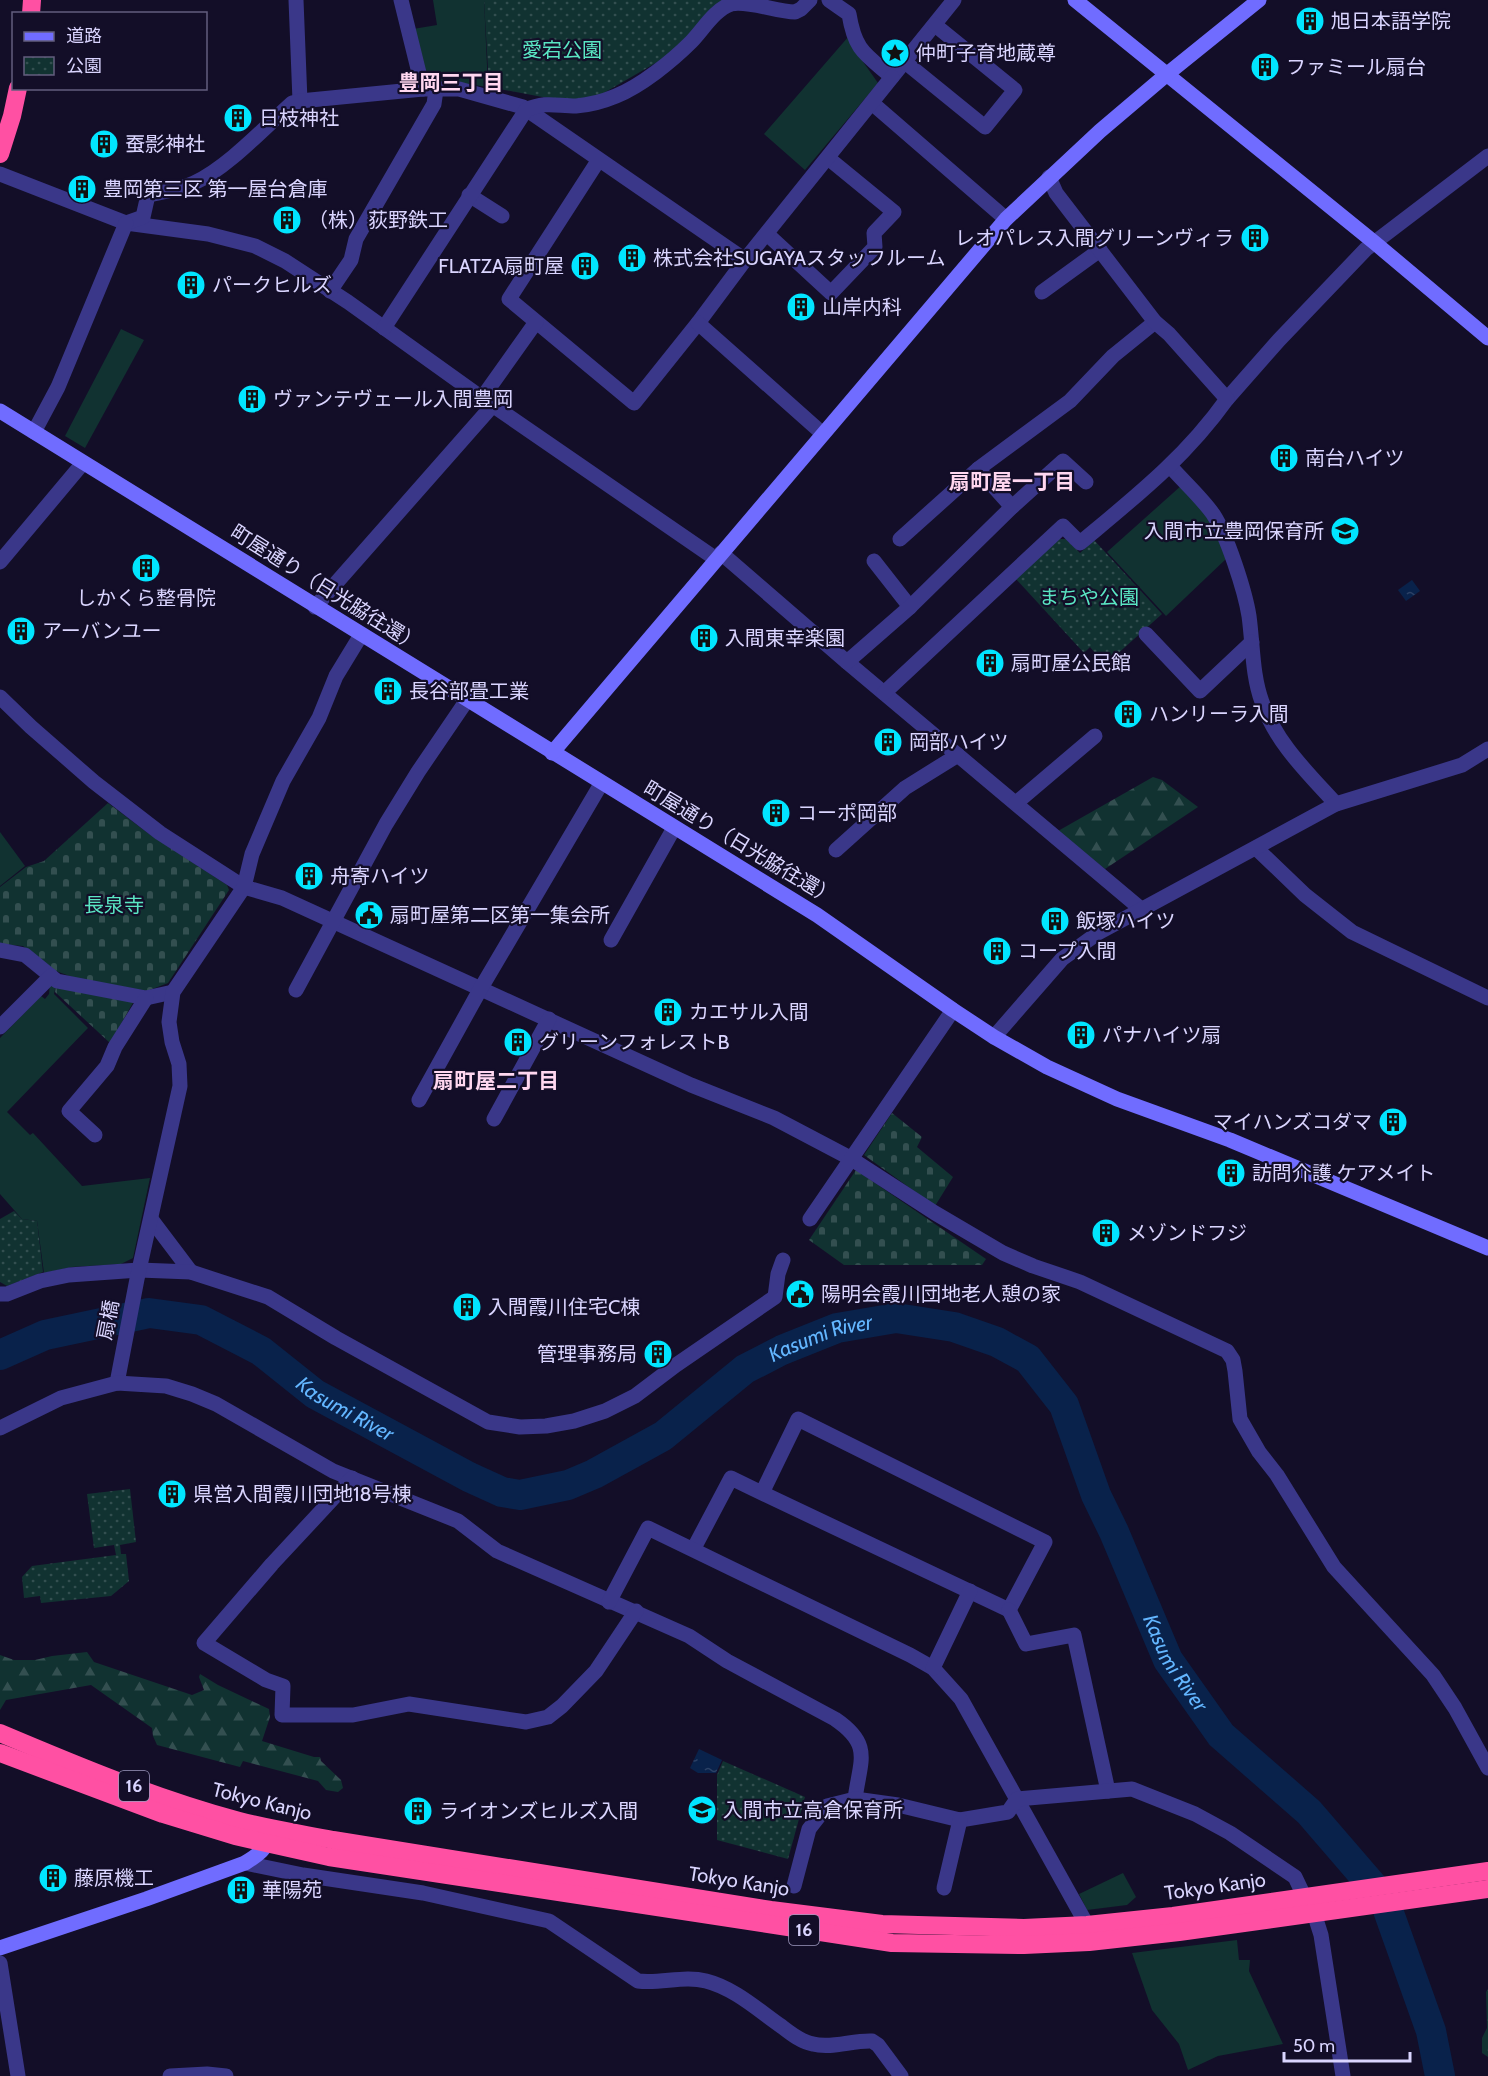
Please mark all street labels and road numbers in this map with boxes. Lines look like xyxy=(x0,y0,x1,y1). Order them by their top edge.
street label: 町屋通り（日光脇往還） xyxy=(226,520,426,656)
street label: 町屋通り（日光脇往還） xyxy=(640,776,840,910)
street label: 扇橋 xyxy=(92,1298,124,1342)
road number: 16 xyxy=(119,1771,149,1801)
street label: Tokyo Kanjo xyxy=(210,1777,314,1825)
street label: Tokyo Kanjo xyxy=(687,1861,791,1901)
street label: Tokyo Kanjo xyxy=(1163,1867,1267,1905)
road number: 16 xyxy=(789,1915,819,1945)

